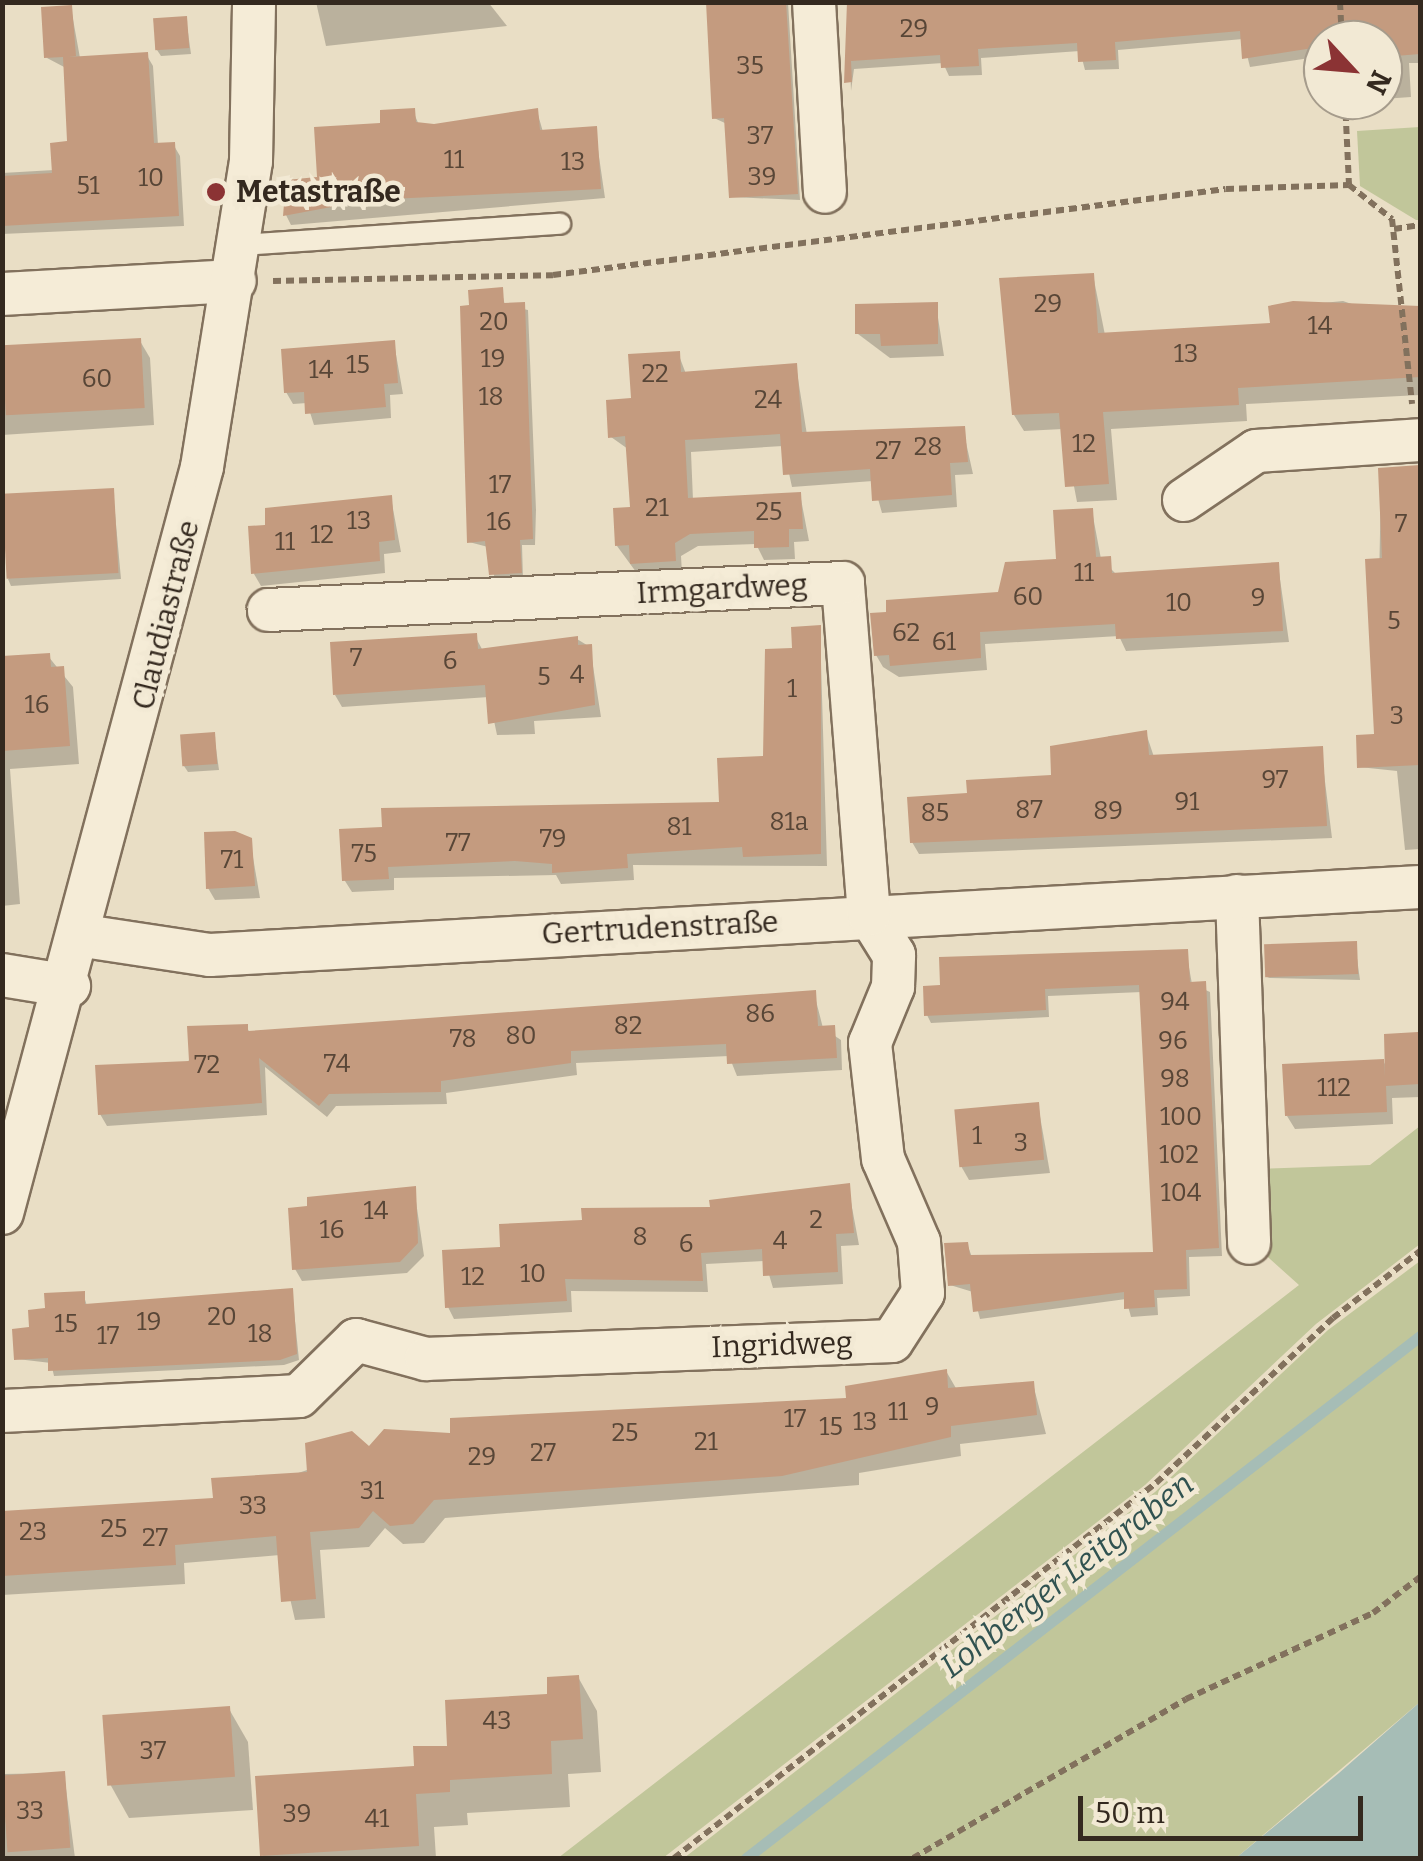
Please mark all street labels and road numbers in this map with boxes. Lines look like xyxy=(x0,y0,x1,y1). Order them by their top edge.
street label: Claudiastraße xyxy=(125,517,207,713)
street label: Irmgardweg xyxy=(636,567,808,611)
street label: Gertrudenstraße xyxy=(541,904,779,952)
street label: Ingridweg xyxy=(711,1325,853,1365)

